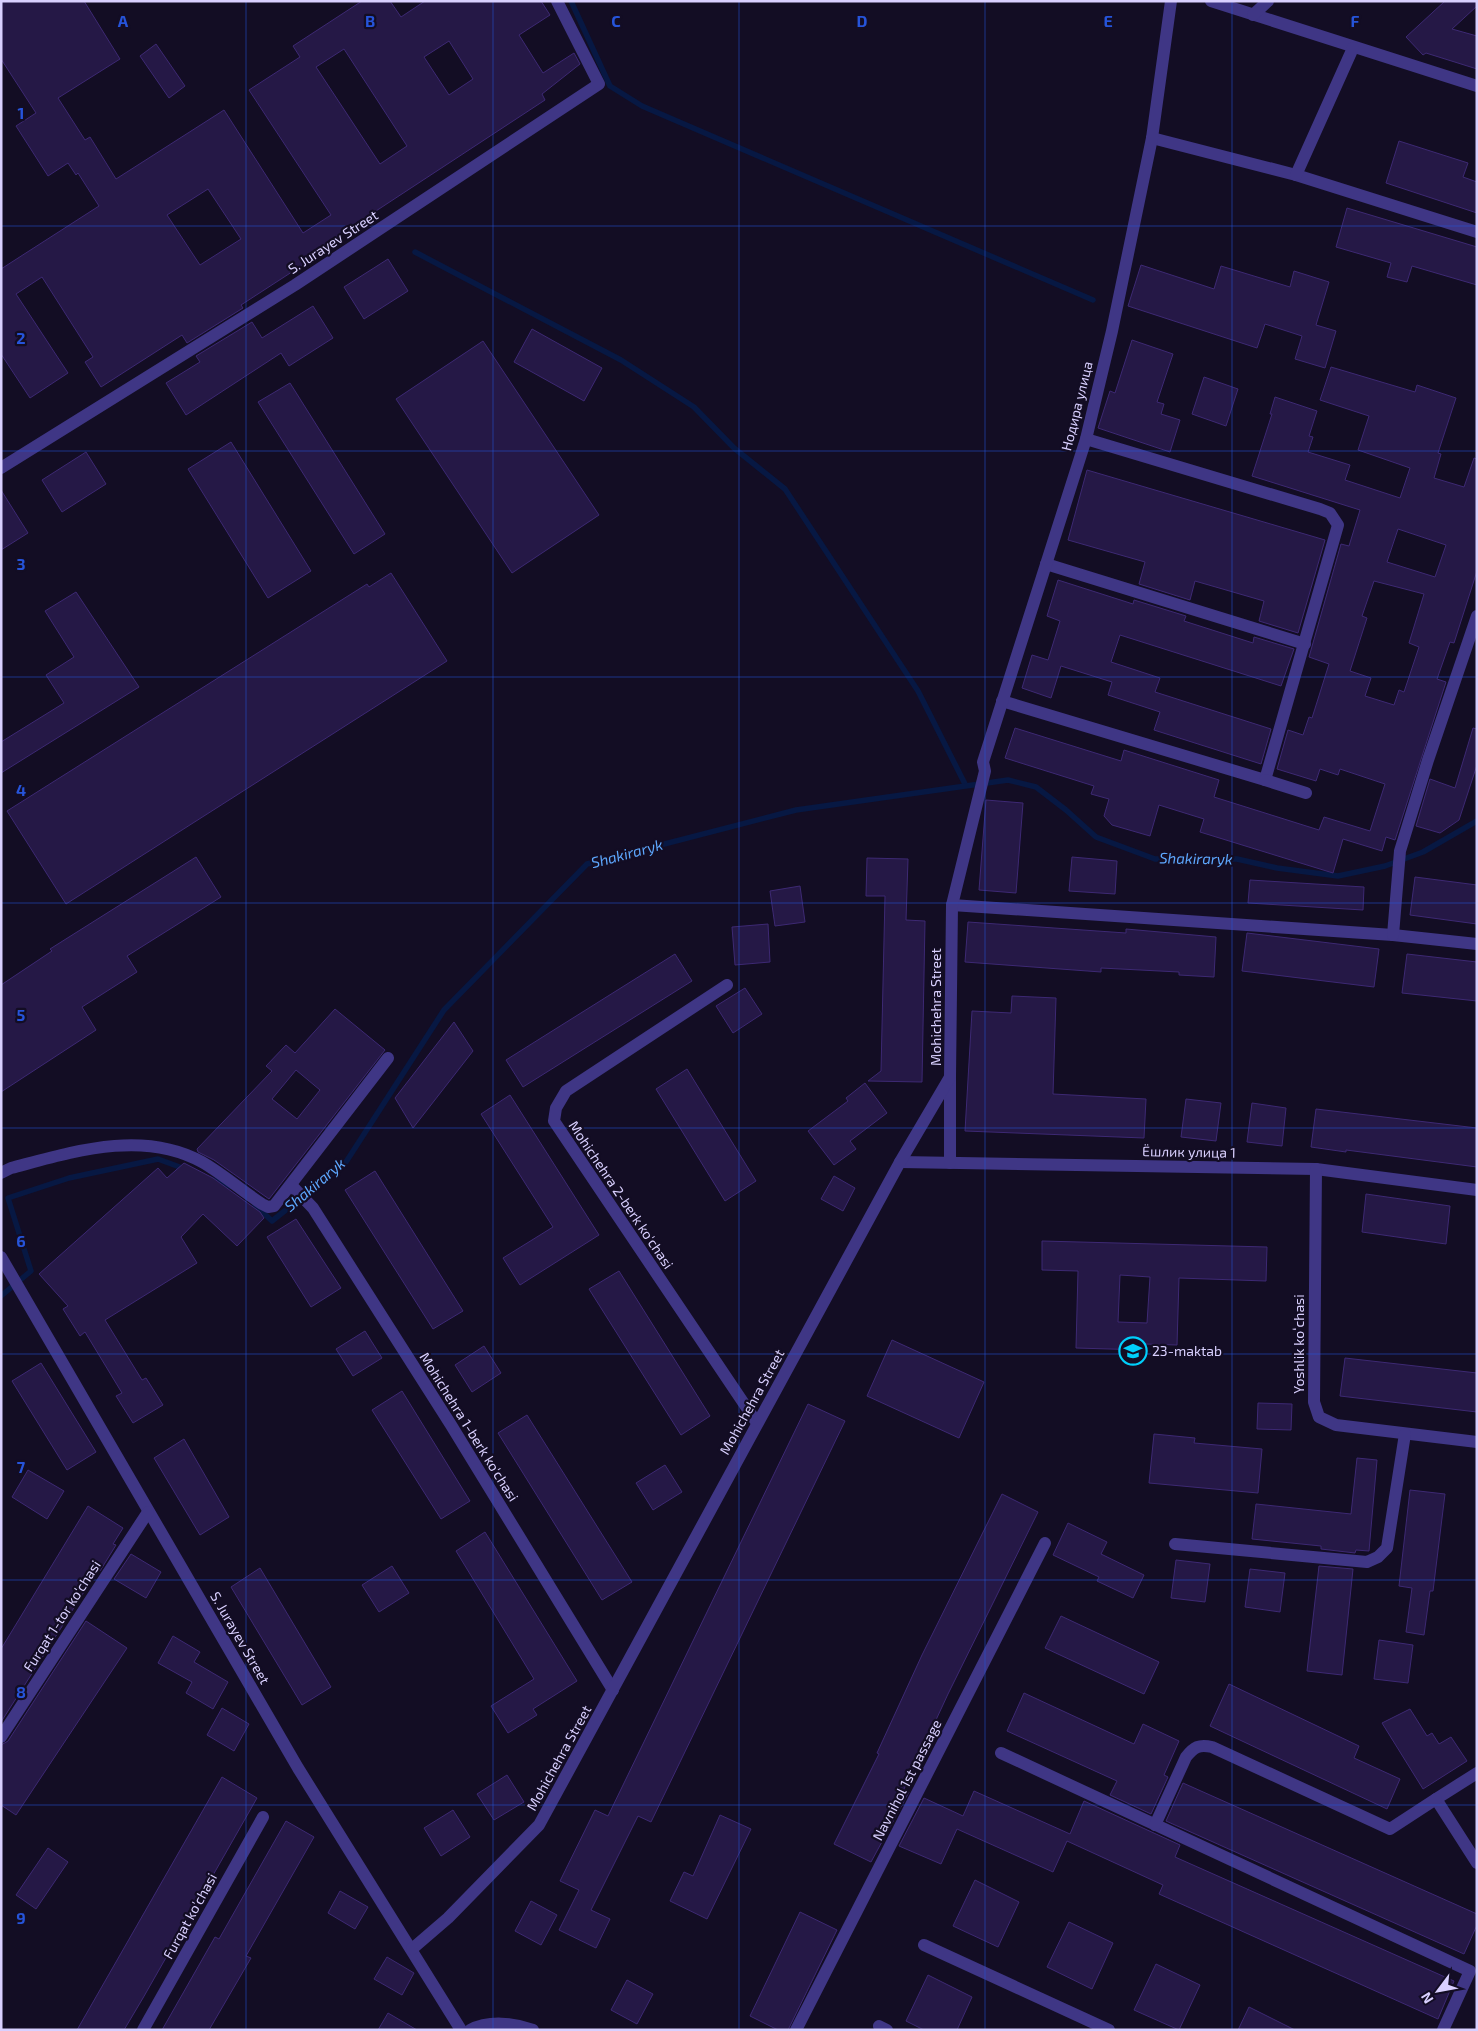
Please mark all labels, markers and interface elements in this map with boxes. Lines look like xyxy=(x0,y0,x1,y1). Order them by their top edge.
text: A xyxy=(118,11,129,30)
text: B xyxy=(365,11,375,30)
text: C xyxy=(611,11,621,30)
text: D xyxy=(857,11,868,30)
text: E xyxy=(1103,11,1113,30)
text: F xyxy=(1351,11,1360,30)
text: 1 xyxy=(18,103,24,122)
street label: S. Jurayev Street xyxy=(285,206,381,277)
text: 2 xyxy=(16,328,26,347)
street label: Нодира улица xyxy=(1057,359,1096,452)
text: 3 xyxy=(16,554,26,573)
text: 4 xyxy=(16,780,26,799)
water label: Shakiraryk xyxy=(589,835,665,872)
water label: Shakiraryk xyxy=(1159,848,1233,869)
street label: Mohichehra Street xyxy=(927,948,944,1066)
text: 5 xyxy=(17,1005,26,1024)
street label: Mohichehra 2-berk ko'chasi xyxy=(565,1118,677,1272)
street label: Ёшлик улица 1 xyxy=(1142,1142,1236,1161)
water label: Shakiraryk xyxy=(280,1154,349,1216)
text: 6 xyxy=(16,1231,26,1250)
street label: Yoshlik koʻchasi xyxy=(1290,1294,1307,1394)
school or university icon: 23-maktab xyxy=(1118,1336,1148,1366)
place label: 23-maktab xyxy=(1152,1342,1222,1359)
street label: Mohichehra Street xyxy=(716,1346,788,1457)
street label: Mohichehra 1-berk ko'chasi xyxy=(417,1349,522,1504)
text: 7 xyxy=(17,1457,26,1476)
street label: Furqat 1-tor ko'chasi xyxy=(19,1557,104,1674)
street label: S. Jurayev Street xyxy=(207,1589,274,1687)
text: 8 xyxy=(16,1682,26,1701)
street label: Mohichehra Street xyxy=(523,1702,595,1813)
street label: Navnihol 1st passage xyxy=(869,1716,944,1843)
street label: Furqat ko'chasi xyxy=(159,1870,220,1962)
text: 9 xyxy=(16,1908,26,1927)
north arrow xyxy=(1413,1966,1463,2016)
text: N xyxy=(1417,1989,1436,2007)

